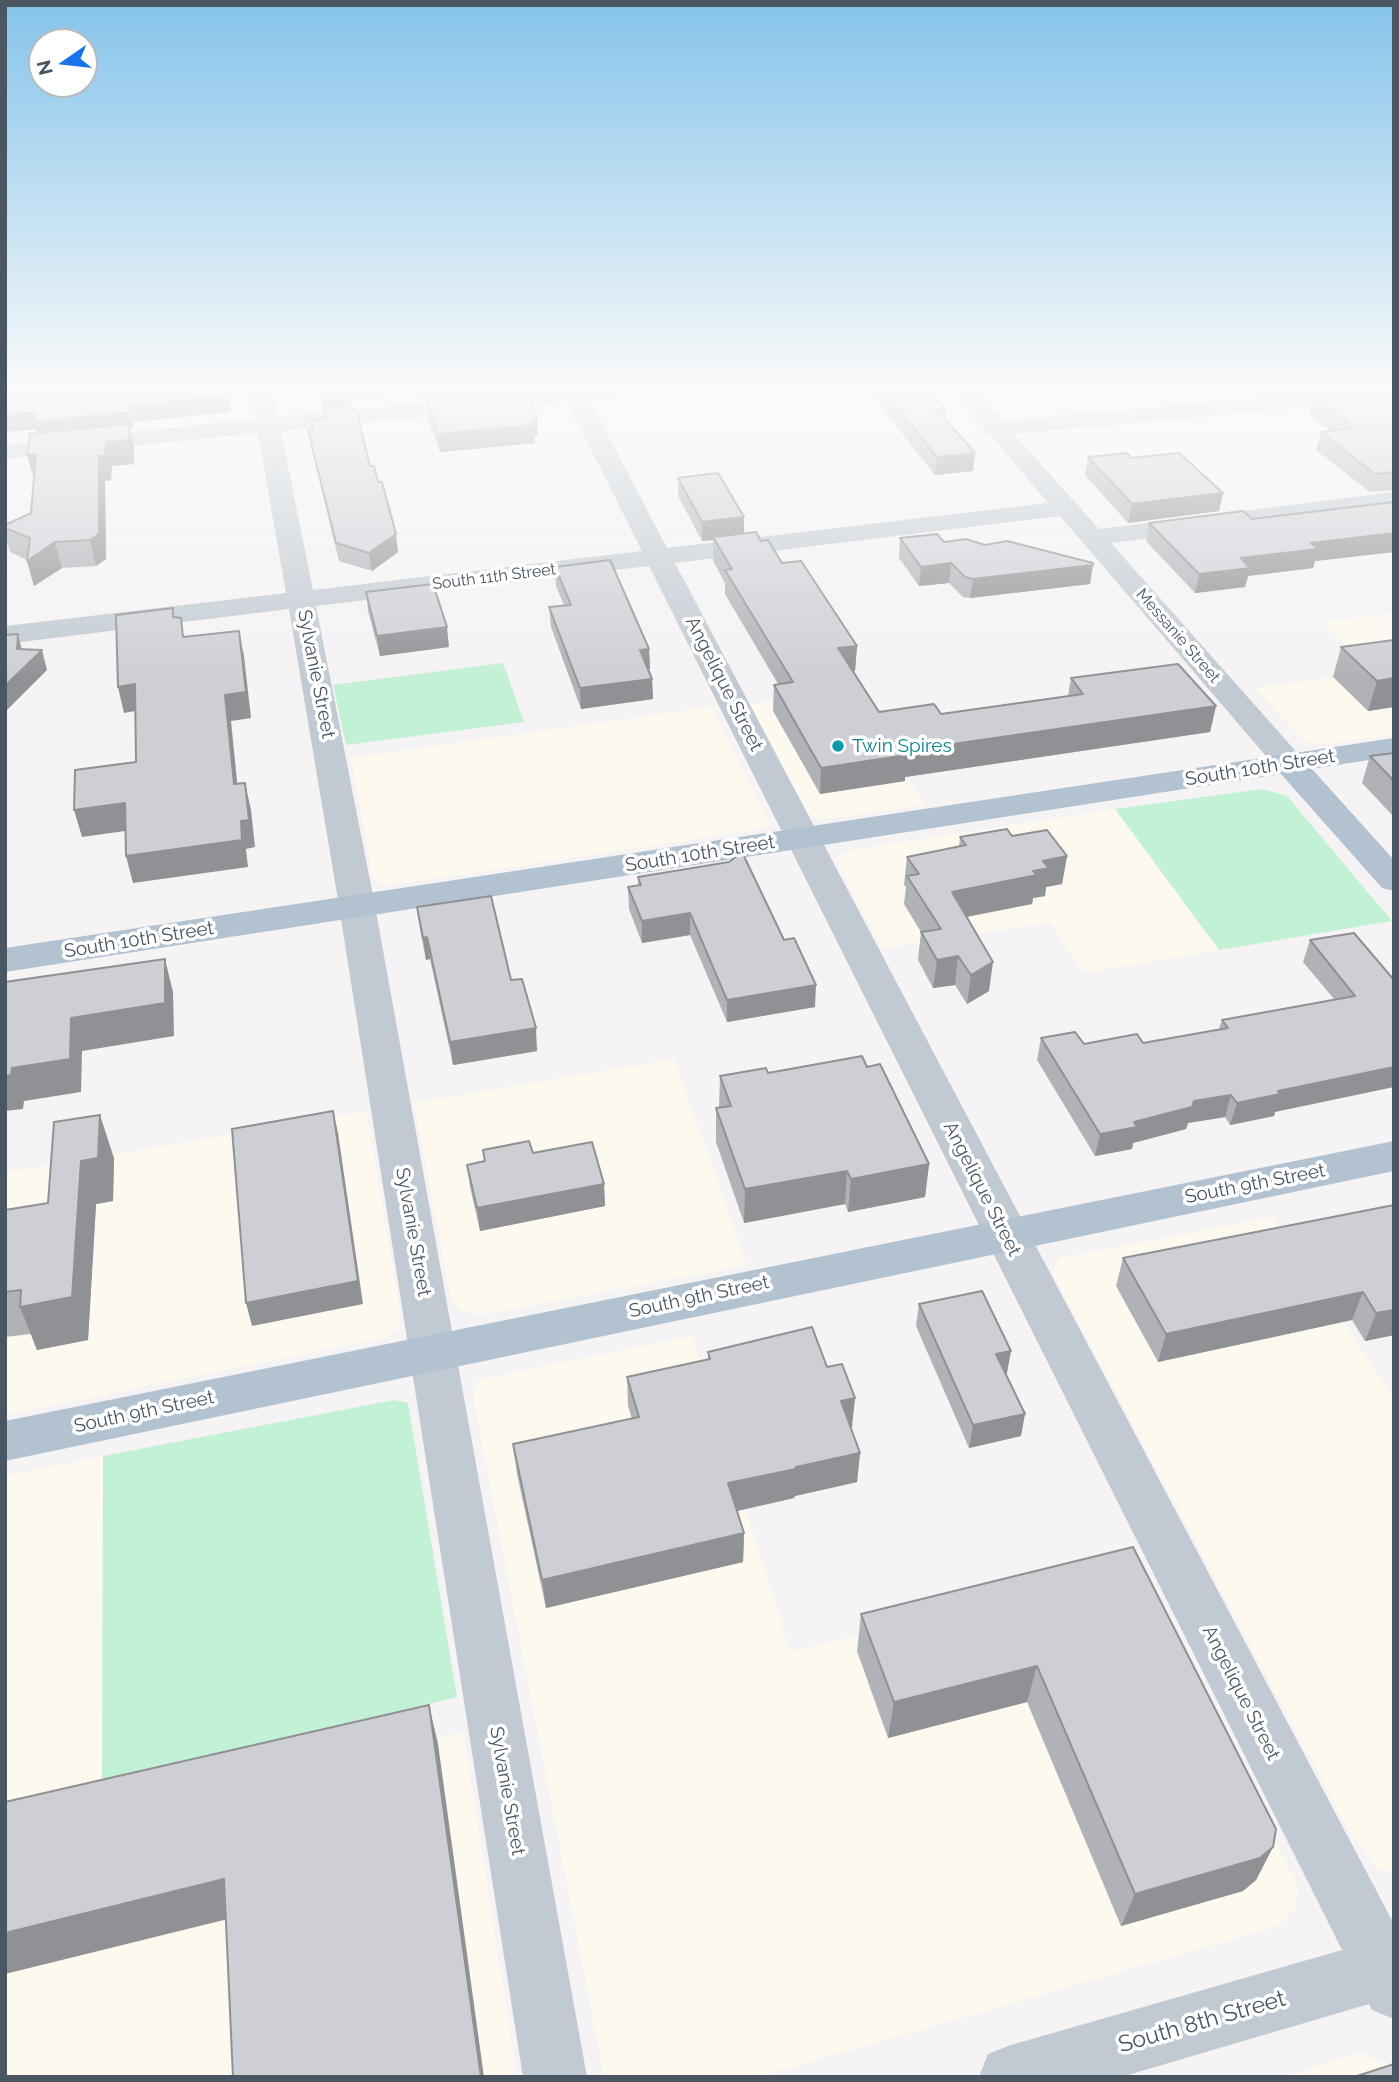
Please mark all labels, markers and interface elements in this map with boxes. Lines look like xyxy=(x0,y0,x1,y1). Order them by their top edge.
north arrow xyxy=(28,28,98,98)
text: N xyxy=(32,58,57,77)
street label: South 11th Street xyxy=(431,560,557,594)
street label: Messanie Street xyxy=(1132,585,1224,687)
street label: Sylvanie Street xyxy=(292,608,340,740)
street label: Angelique Street xyxy=(680,613,768,755)
place label: Twin Spires xyxy=(852,735,952,757)
marker: Twin Spires xyxy=(830,738,846,754)
street label: South 10th Street xyxy=(1184,745,1336,791)
street label: South 10th Street xyxy=(624,831,776,877)
street label: South 10th Street xyxy=(63,917,215,963)
street label: Angelique Street xyxy=(938,1118,1026,1260)
street label: South 9th Street xyxy=(1183,1159,1327,1209)
street label: Sylvanie Street xyxy=(390,1166,436,1298)
street label: South 9th Street xyxy=(627,1271,771,1323)
street label: South 9th Street xyxy=(72,1386,216,1438)
street label: Angelique Street xyxy=(1197,1622,1285,1764)
street label: Sylvanie Street xyxy=(484,1725,530,1857)
street label: South 8th Street xyxy=(1115,1985,1289,2059)

